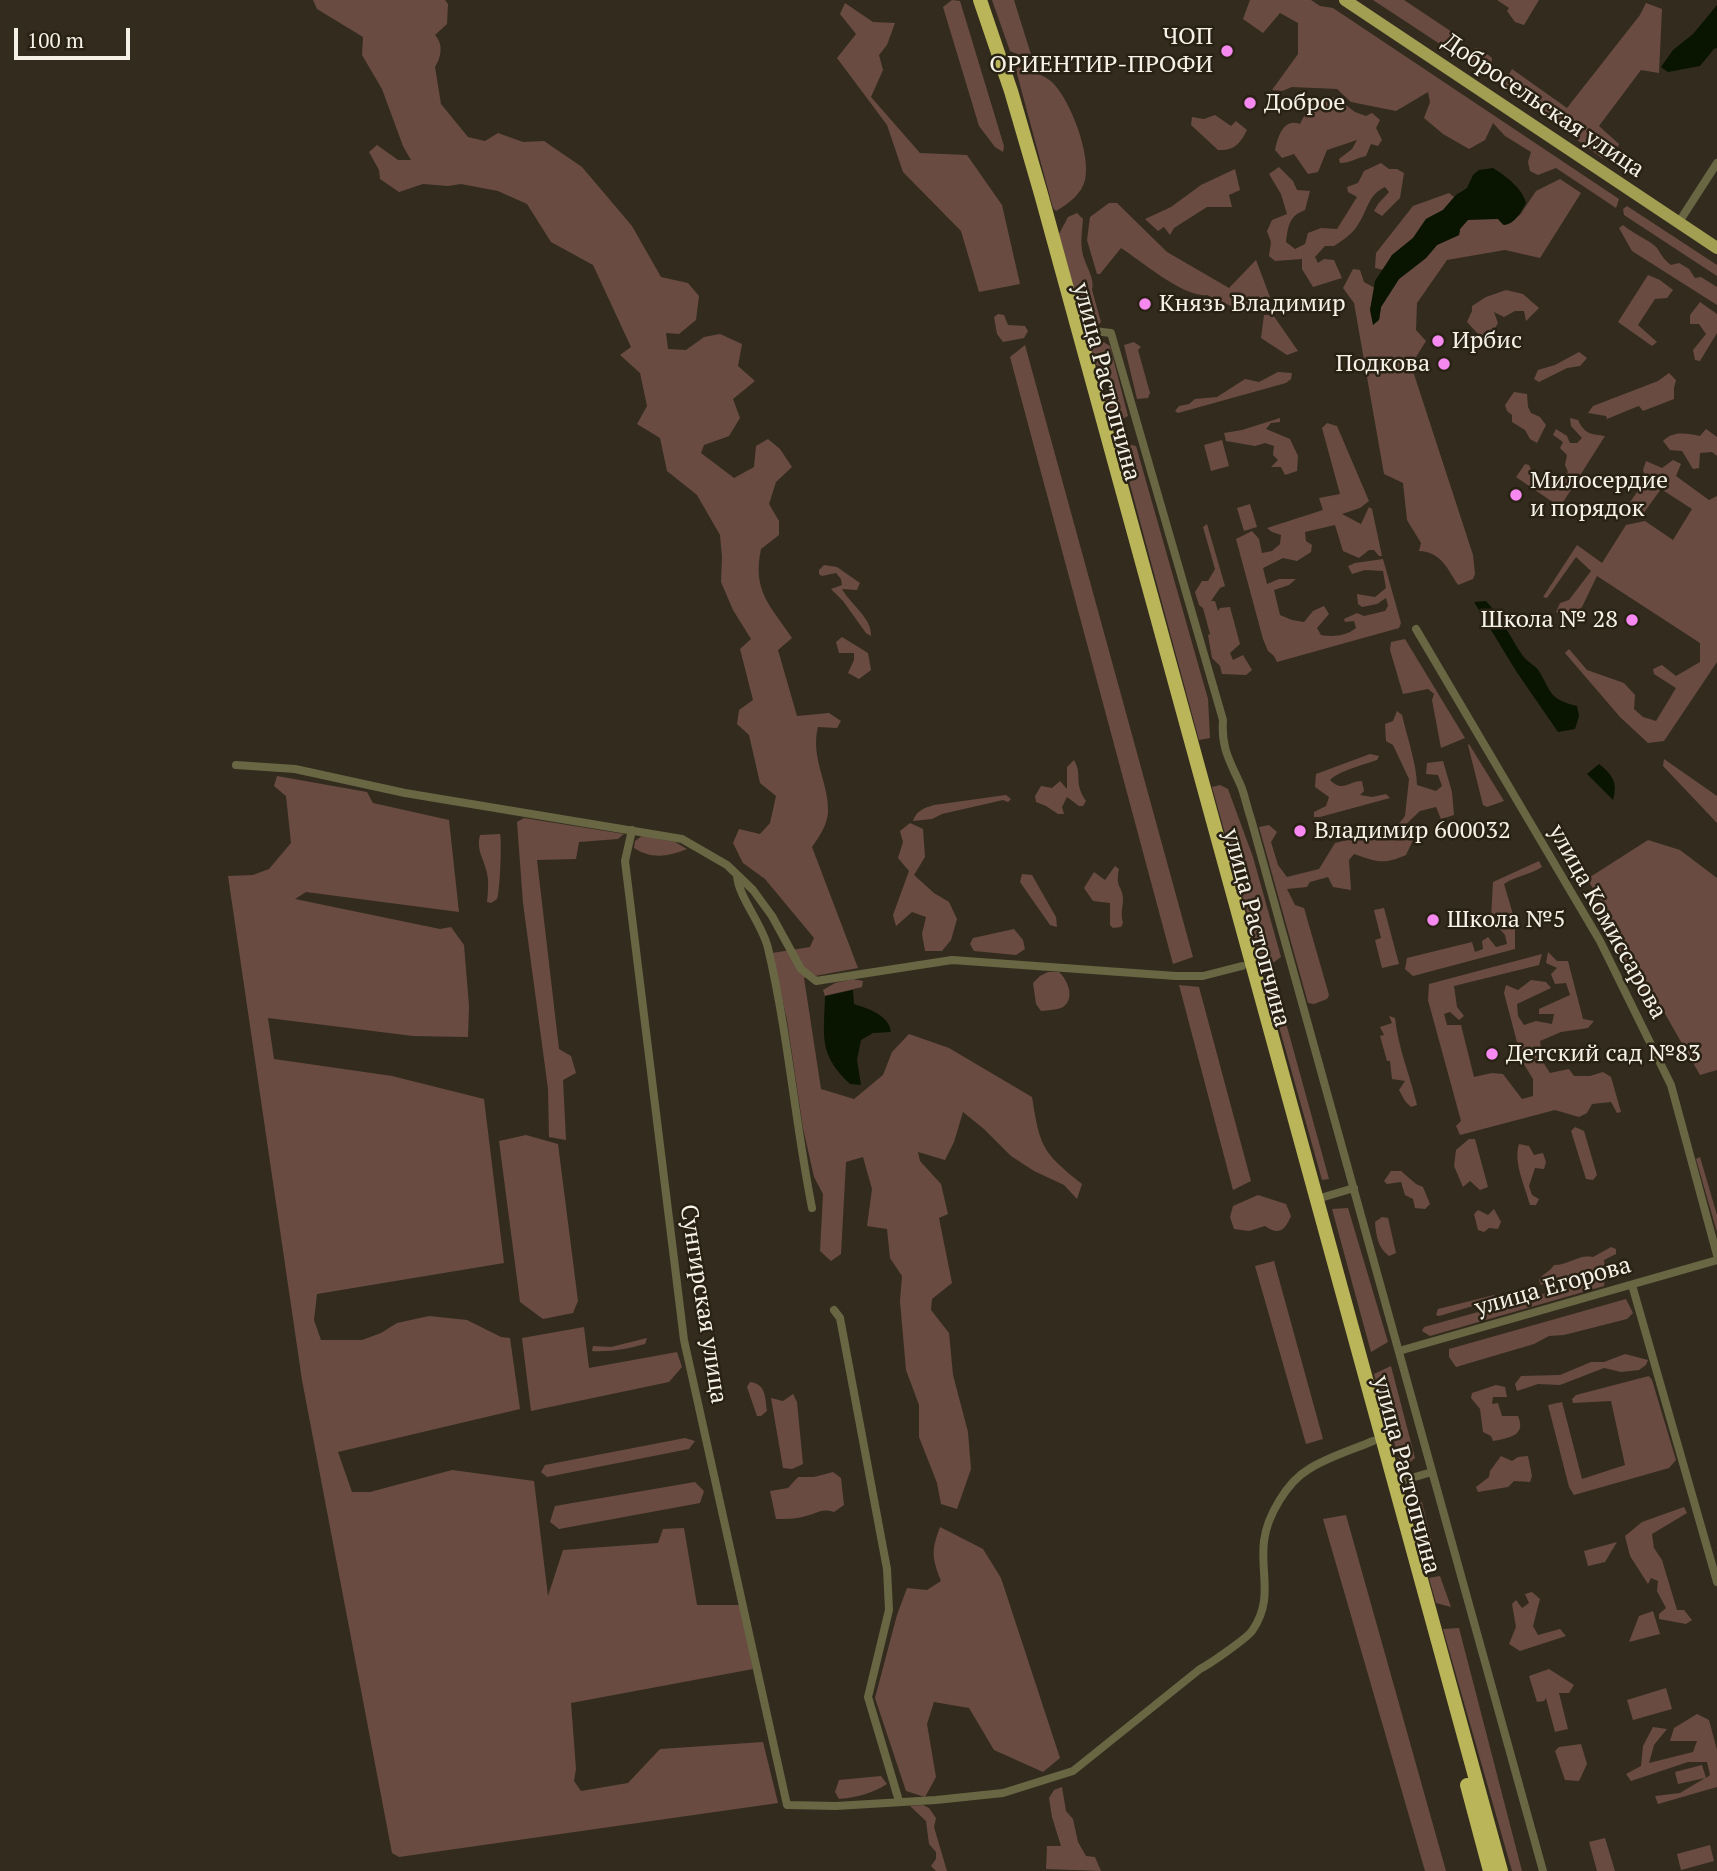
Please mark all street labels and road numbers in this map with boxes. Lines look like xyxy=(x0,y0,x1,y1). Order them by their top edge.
street label: Добросельская улица xyxy=(1436,28,1650,184)
street label: улица Растопчина xyxy=(1066,280,1146,484)
street label: улица Комиссарова xyxy=(1542,820,1672,1024)
street label: улица Растопчина xyxy=(1216,826,1296,1030)
street label: Сунгирская улица xyxy=(673,1202,733,1406)
street label: улица Егорова xyxy=(1472,1251,1634,1323)
street label: улица Растопчина xyxy=(1366,1373,1446,1577)

